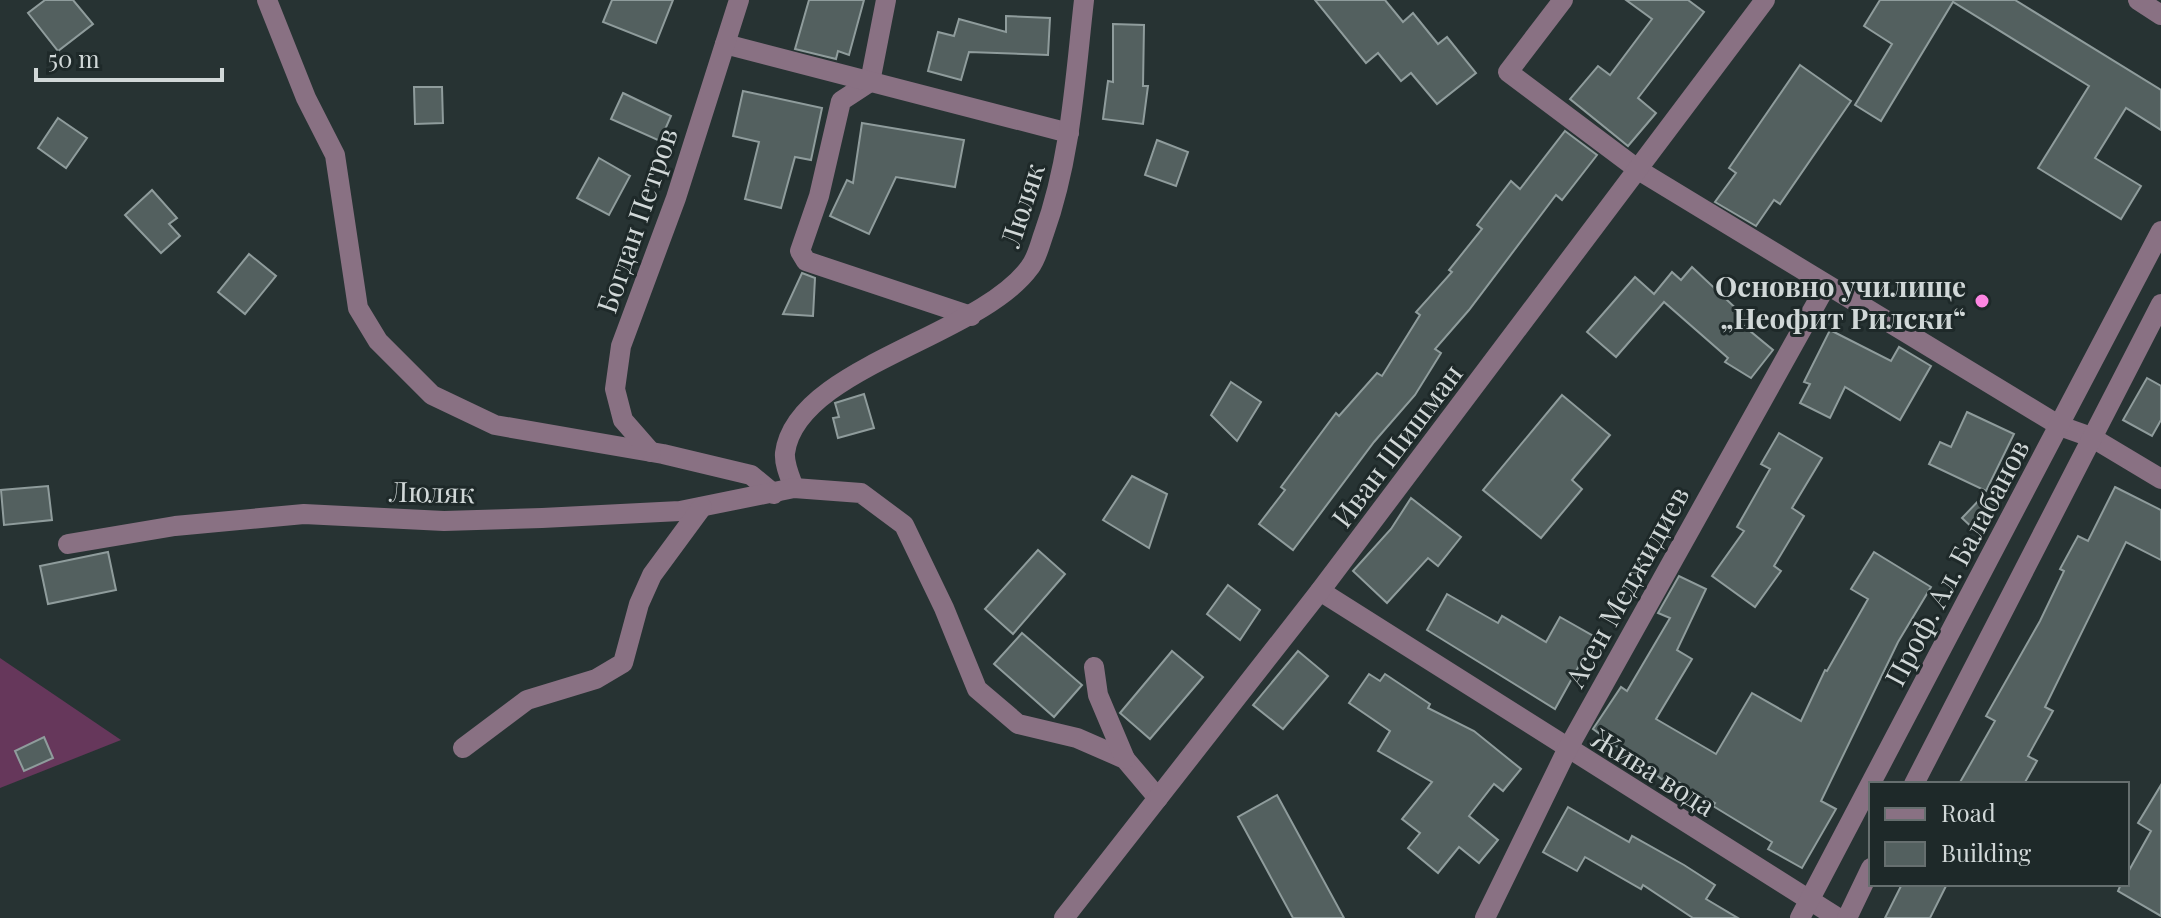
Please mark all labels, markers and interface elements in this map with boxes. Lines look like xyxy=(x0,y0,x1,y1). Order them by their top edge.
scale bar xyxy=(36,32,222,82)
text: 50 m xyxy=(48,42,100,74)
street label: Богдан Петров xyxy=(587,122,685,318)
street label: Люляк xyxy=(990,158,1052,253)
place label: Основно училище „Неофит Рилски“ xyxy=(1715,267,1966,336)
marker: Основно училище „Неофит Рилски“ xyxy=(1973,292,1991,310)
street label: Иван Шишман xyxy=(1322,356,1470,534)
street label: Проф. Ал. Балабанов xyxy=(1875,432,2037,692)
street label: Люляк xyxy=(388,472,475,510)
street label: Асен Меджидиев xyxy=(1555,479,1696,694)
street label: Жива вода xyxy=(1585,719,1723,824)
legend xyxy=(1869,782,2129,886)
text: Road xyxy=(1941,796,1996,828)
text: Building xyxy=(1941,836,2032,868)

